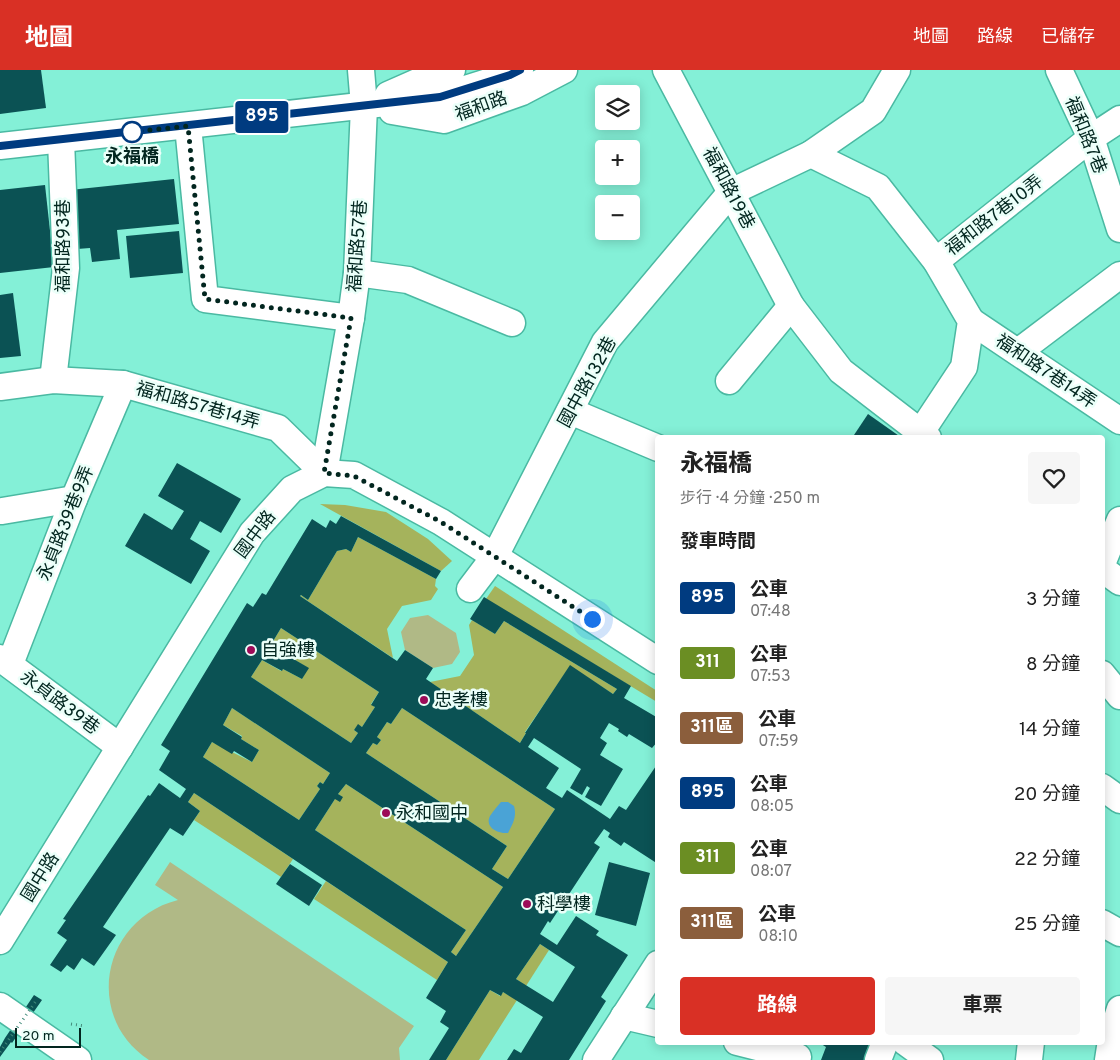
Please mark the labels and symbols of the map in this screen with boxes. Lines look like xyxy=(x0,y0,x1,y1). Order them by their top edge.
street label: 福和路 xyxy=(452,87,511,127)
street label: 福和路7巷 xyxy=(1059,94,1111,178)
line badge: 895 xyxy=(233,101,291,133)
marker: 永福橋 xyxy=(121,121,143,143)
street label: 福和路19巷 xyxy=(697,144,759,234)
place label: 永福橋 xyxy=(105,146,159,169)
street label: 福和路7巷10弄 xyxy=(941,171,1048,261)
street label: 福和路93巷 xyxy=(53,199,76,293)
street label: 福和路57巷 xyxy=(344,199,373,293)
street label: 福和路7巷14弄 xyxy=(990,330,1100,414)
street label: 國中路132巷 xyxy=(554,333,623,432)
street label: 福和路57巷14弄 xyxy=(133,378,262,435)
street label: 永貞路39巷9弄 xyxy=(33,463,100,584)
street label: 國中路 xyxy=(231,506,282,563)
your location xyxy=(580,607,605,632)
place label: 自強樓 xyxy=(261,640,315,663)
marker: 自強樓 xyxy=(245,644,257,656)
street label: 永貞路39巷 xyxy=(15,666,103,740)
place label: 忠孝樓 xyxy=(434,690,488,713)
marker: 忠孝樓 xyxy=(418,694,430,706)
place label: 永和國中 xyxy=(396,803,468,826)
marker: 永和國中 xyxy=(380,807,392,819)
street label: 國中路 xyxy=(17,849,65,907)
place label: 科學樓 xyxy=(537,894,591,917)
marker: 科學樓 xyxy=(521,898,533,910)
scale bar xyxy=(15,1025,81,1048)

